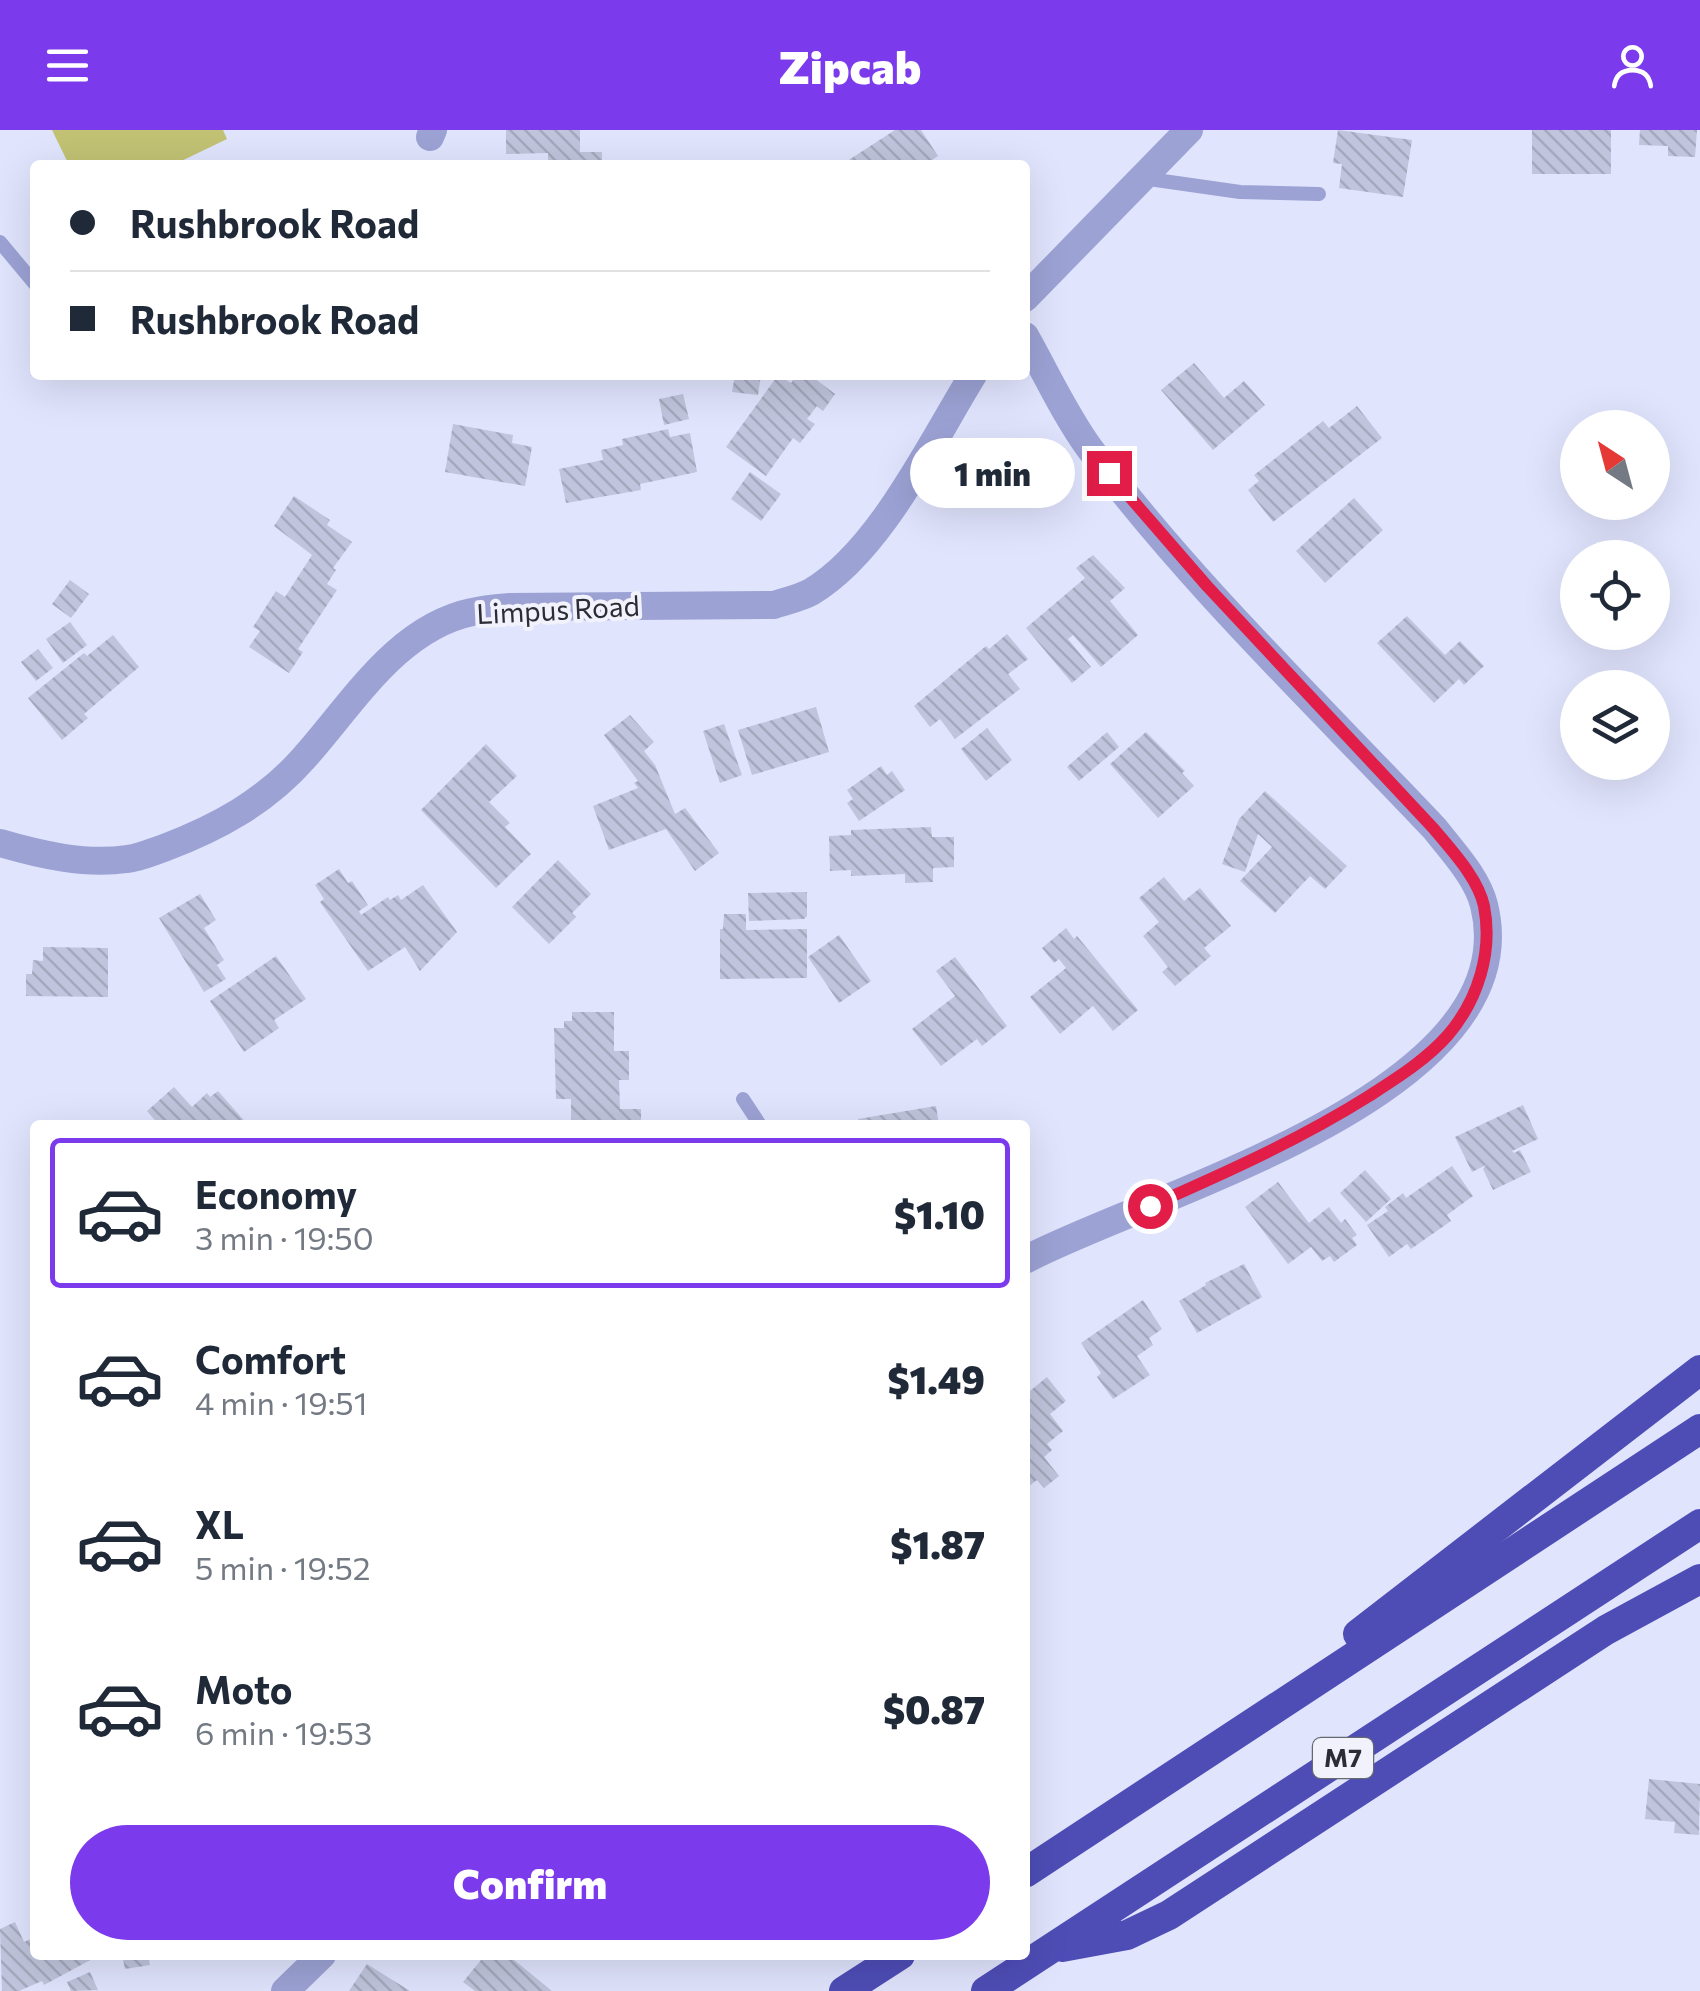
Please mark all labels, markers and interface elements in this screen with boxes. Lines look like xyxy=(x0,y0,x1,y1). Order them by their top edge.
icon: menu xyxy=(40,38,95,93)
text: Zipcab xyxy=(779,38,921,93)
icon: person xyxy=(1605,38,1660,93)
text: Rushbrook Road xyxy=(130,199,419,246)
text: Rushbrook Road xyxy=(130,295,419,342)
north arrow xyxy=(1560,410,1670,520)
map controls xyxy=(1560,410,1670,780)
callout: 1 min xyxy=(909,438,1074,508)
route end xyxy=(1087,451,1132,496)
text: 1 min xyxy=(954,453,1031,493)
button: locate xyxy=(1560,540,1670,650)
street label: Limpus Road xyxy=(475,588,640,630)
button: layers xyxy=(1560,670,1670,780)
icon: car xyxy=(75,1168,165,1258)
text: Economy xyxy=(195,1170,357,1217)
route start xyxy=(1128,1184,1173,1229)
text: $1.10 xyxy=(894,1190,985,1237)
text: 3 min · 19:50 xyxy=(195,1217,374,1257)
icon: car xyxy=(75,1333,165,1423)
text: Comfort xyxy=(195,1335,346,1382)
text: $1.49 xyxy=(887,1355,985,1402)
text: 4 min · 19:51 xyxy=(195,1382,367,1422)
icon: car xyxy=(75,1498,165,1588)
text: XL xyxy=(195,1500,244,1547)
text: $1.87 xyxy=(890,1520,985,1567)
text: 5 min · 19:52 xyxy=(195,1547,371,1587)
icon: car xyxy=(75,1663,165,1753)
text: Moto xyxy=(195,1665,293,1712)
text: $0.87 xyxy=(883,1685,985,1732)
text: 6 min · 19:53 xyxy=(195,1712,372,1752)
road number: M7 xyxy=(1313,1738,1373,1778)
button: Confirm xyxy=(70,1825,990,1940)

